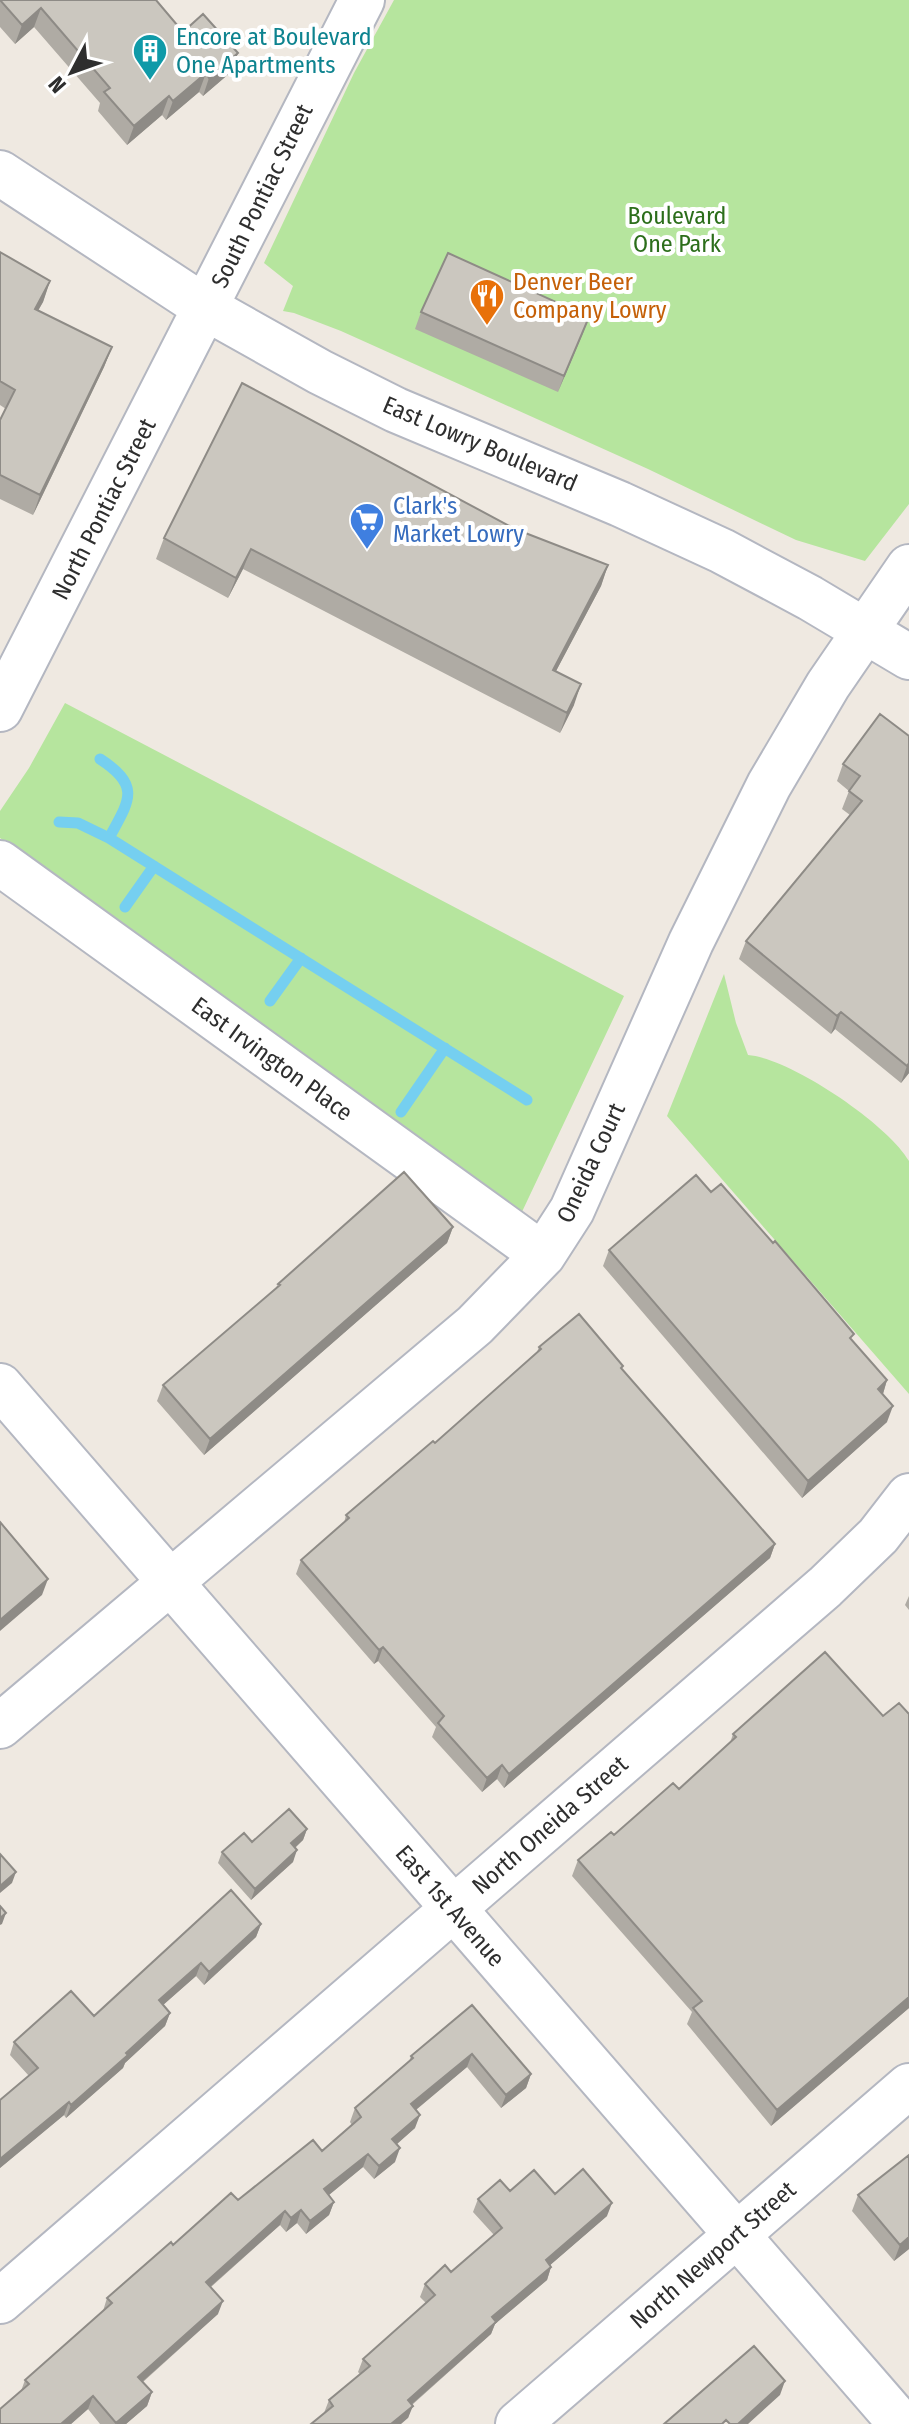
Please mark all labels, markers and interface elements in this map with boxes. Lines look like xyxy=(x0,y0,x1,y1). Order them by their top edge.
place label: Encore at Boulevard One Apartments xyxy=(176,23,372,79)
north arrow xyxy=(32,32,112,112)
building icon: Encore at Boulevard One Apartments xyxy=(131,32,169,82)
text: N xyxy=(43,71,72,99)
street label: South Pontiac Street xyxy=(205,99,319,292)
park label: Boulevard One Park xyxy=(628,202,726,258)
place label: Denver Beer Company Lowry xyxy=(513,268,667,324)
restaurant icon: Denver Beer Company Lowry xyxy=(468,277,506,327)
street label: East Lowry Boulevard xyxy=(379,390,581,498)
street label: North Pontiac Street xyxy=(46,414,162,604)
place label: Clark's Market Lowry xyxy=(393,492,524,548)
supermarket icon: Clark's Market Lowry xyxy=(348,501,386,551)
street label: East Irvington Place xyxy=(186,991,358,1127)
street label: Oneida Court xyxy=(551,1098,631,1227)
street label: North Oneida Street xyxy=(467,1750,633,1900)
street label: East 1st Avenue xyxy=(390,1840,510,1972)
street label: North Newport Street xyxy=(625,2175,802,2334)

